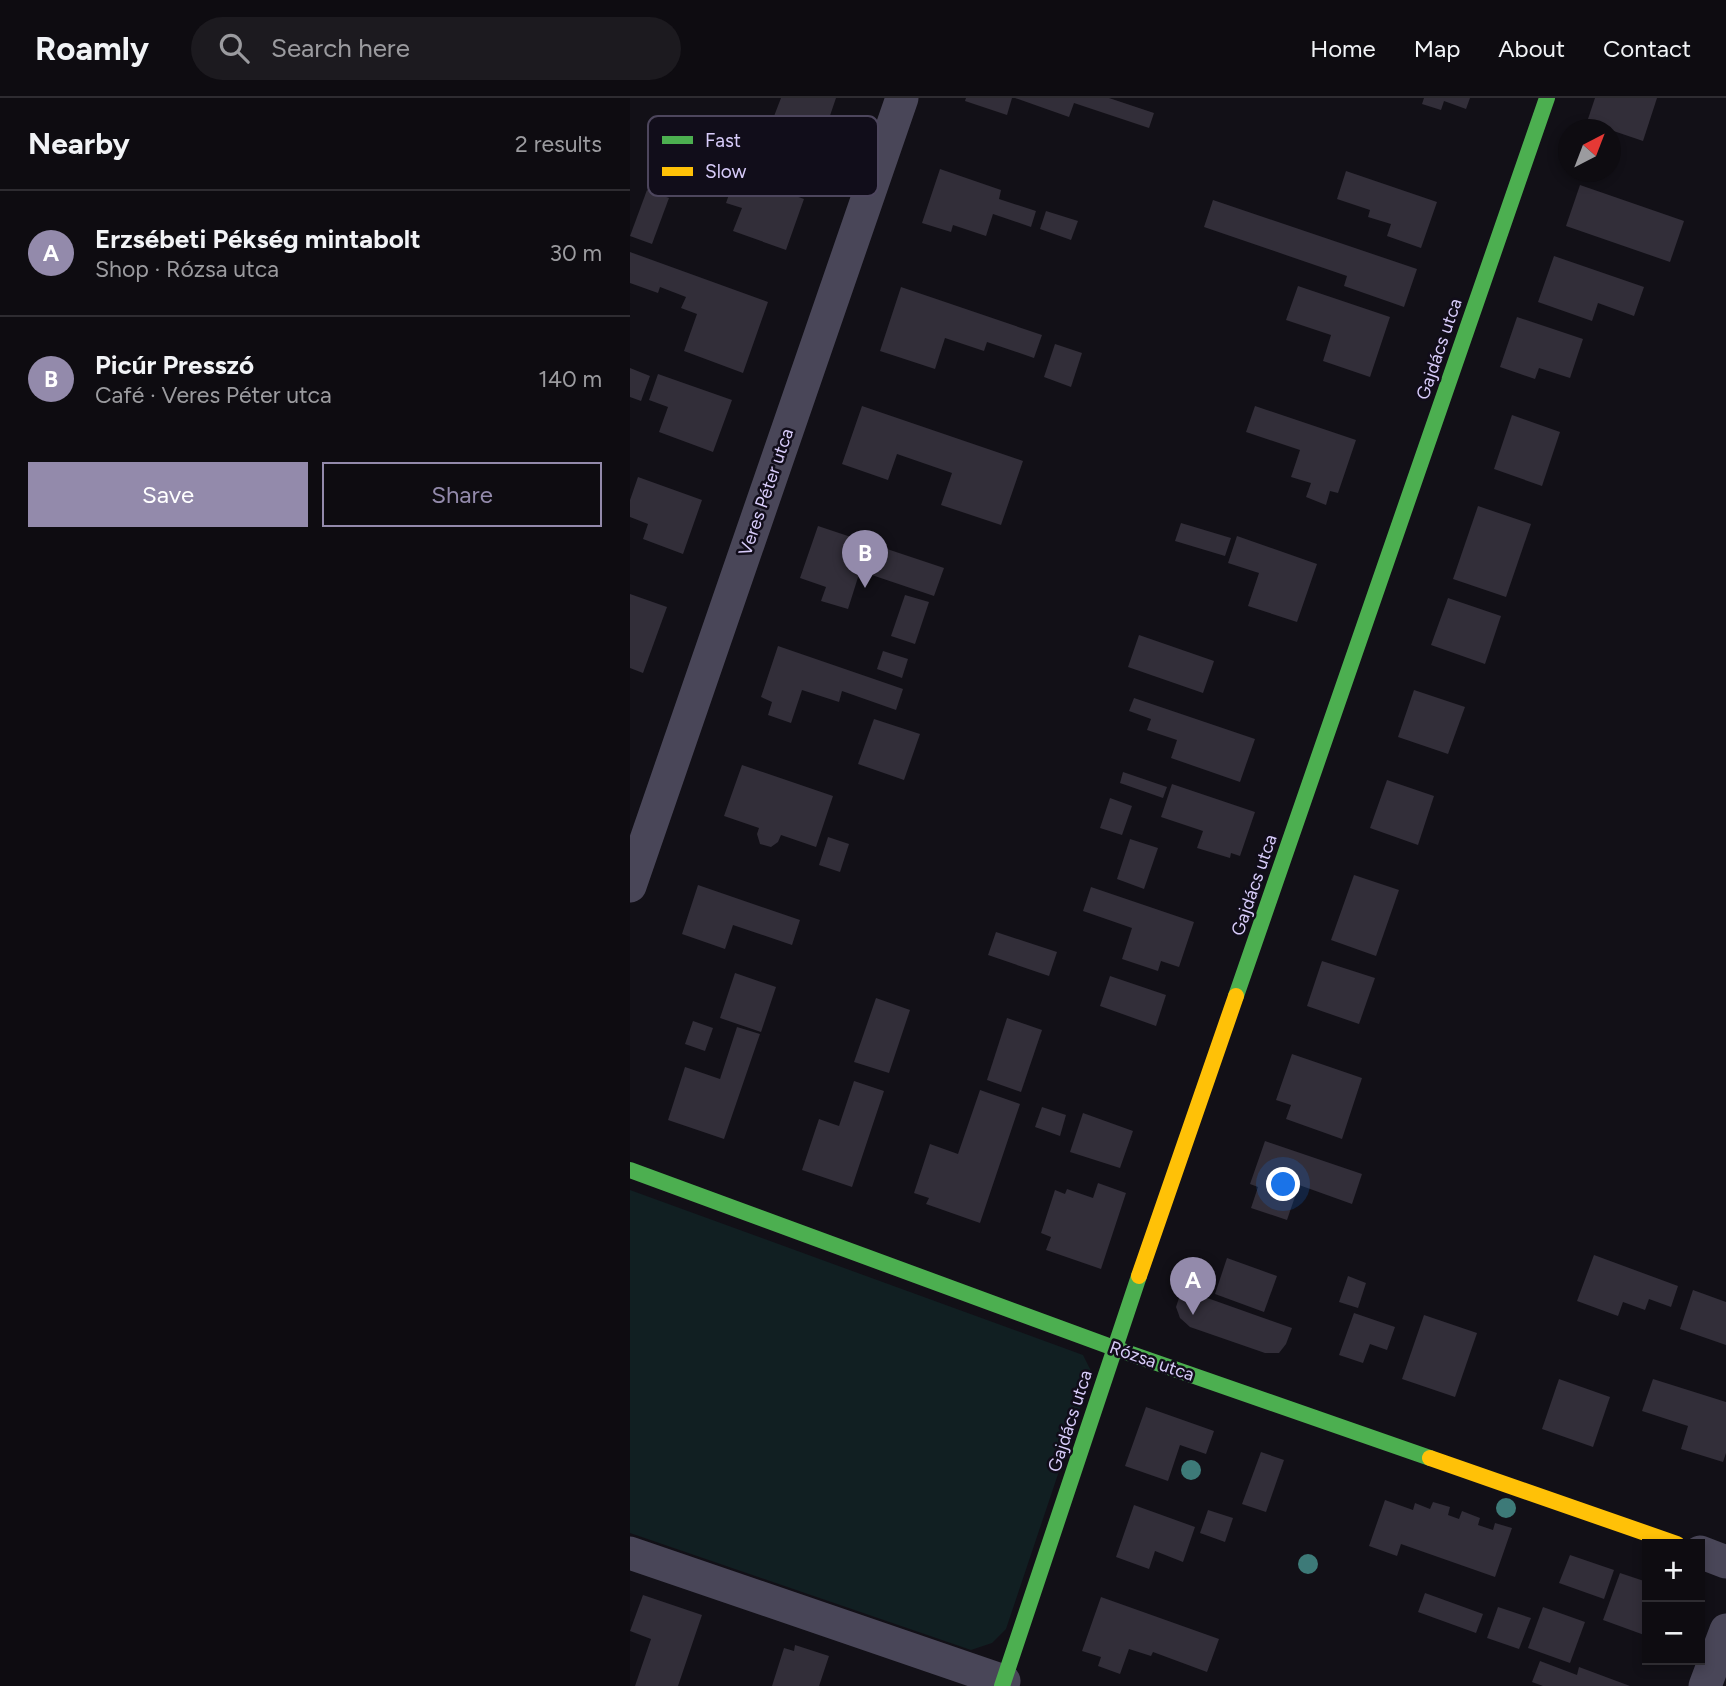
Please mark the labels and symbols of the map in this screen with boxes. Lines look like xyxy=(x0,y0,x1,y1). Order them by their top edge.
legend xyxy=(648,116,878,196)
north arrow xyxy=(1558,119,1621,182)
text: Fast xyxy=(705,129,741,152)
text: Slow xyxy=(705,160,747,183)
street label: Gajdács utca xyxy=(1411,295,1467,403)
street label: Veres Péter utca xyxy=(734,425,798,559)
pin: B xyxy=(842,530,888,588)
street label: Gajdács utca xyxy=(1226,831,1282,939)
your location xyxy=(1266,1167,1300,1201)
pin: A xyxy=(1170,1257,1216,1315)
street label: Rózsa utca xyxy=(1107,1336,1197,1386)
street label: Gajdács utca xyxy=(1043,1367,1097,1475)

